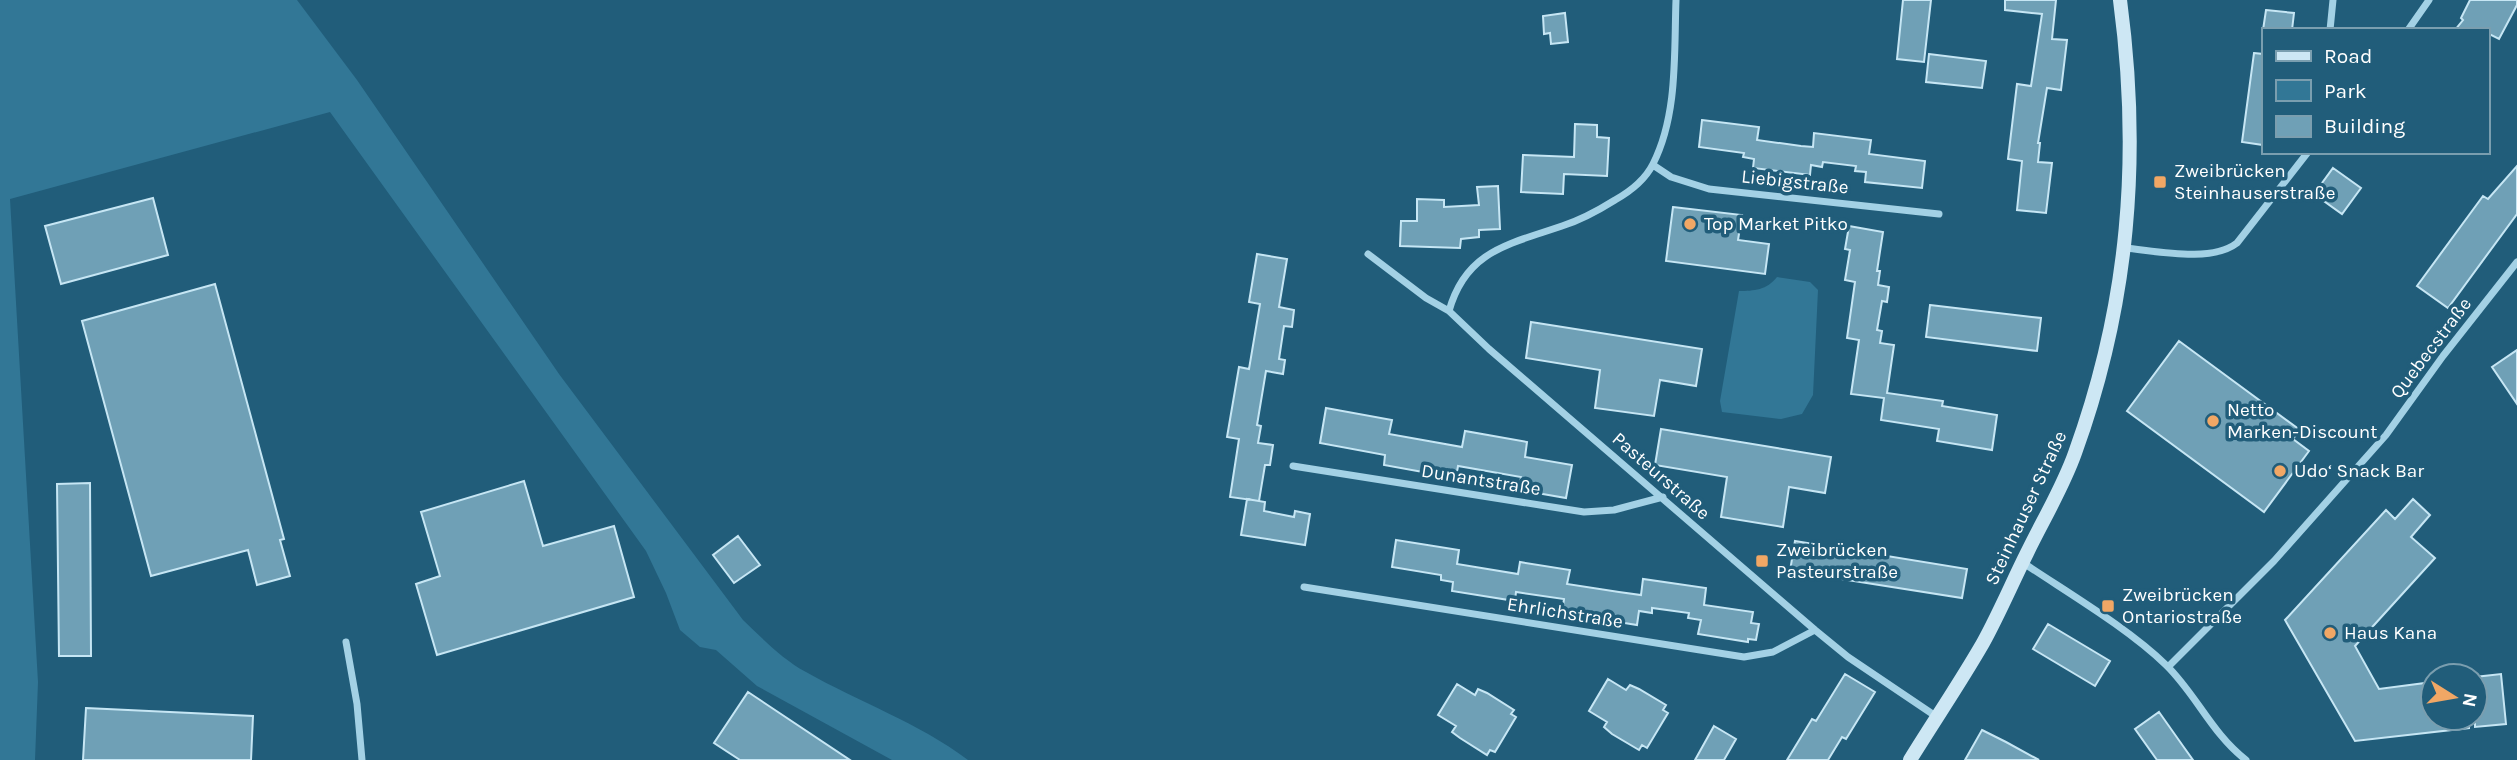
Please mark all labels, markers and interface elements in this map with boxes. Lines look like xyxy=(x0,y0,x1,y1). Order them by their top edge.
legend xyxy=(2262,28,2489,154)
text: Road xyxy=(2324,44,2372,68)
text: Park xyxy=(2324,79,2367,103)
text: Building xyxy=(2324,114,2405,138)
place label: Zweibrücken Steinhauserstraße xyxy=(2174,160,2335,204)
street label: Liebigstraße xyxy=(1740,165,1850,199)
marker: Zweibrücken Steinhauserstraße xyxy=(2152,174,2168,190)
place label: Top Market Pitko xyxy=(1704,213,1848,235)
marker: Top Market Pitko xyxy=(1682,216,1698,232)
street label: Quebecstraße xyxy=(2386,293,2476,403)
place label: Netto Marken-Discount xyxy=(2227,399,2377,443)
marker: Netto Marken-Discount xyxy=(2205,413,2221,429)
street label: Steinhauser Straße xyxy=(1981,427,2071,589)
street label: Pasteurstraße xyxy=(1608,428,1714,524)
street label: Dunantstraße xyxy=(1420,460,1542,500)
place label: Udo‘ Snack Bar xyxy=(2294,460,2424,482)
marker: Udo‘ Snack Bar xyxy=(2272,463,2288,479)
place label: Zweibrücken Pasteurstraße xyxy=(1776,539,1898,583)
marker: Zweibrücken Pasteurstraße xyxy=(1754,553,1770,569)
place label: Zweibrücken Ontariostraße xyxy=(2122,584,2242,628)
street label: Ehrlichstraße xyxy=(1505,593,1625,633)
marker: Zweibrücken Ontariostraße xyxy=(2100,598,2116,614)
place label: Haus Kana xyxy=(2344,622,2437,644)
marker: Haus Kana xyxy=(2322,625,2338,641)
north arrow xyxy=(2419,662,2489,732)
text: N xyxy=(2458,691,2482,709)

